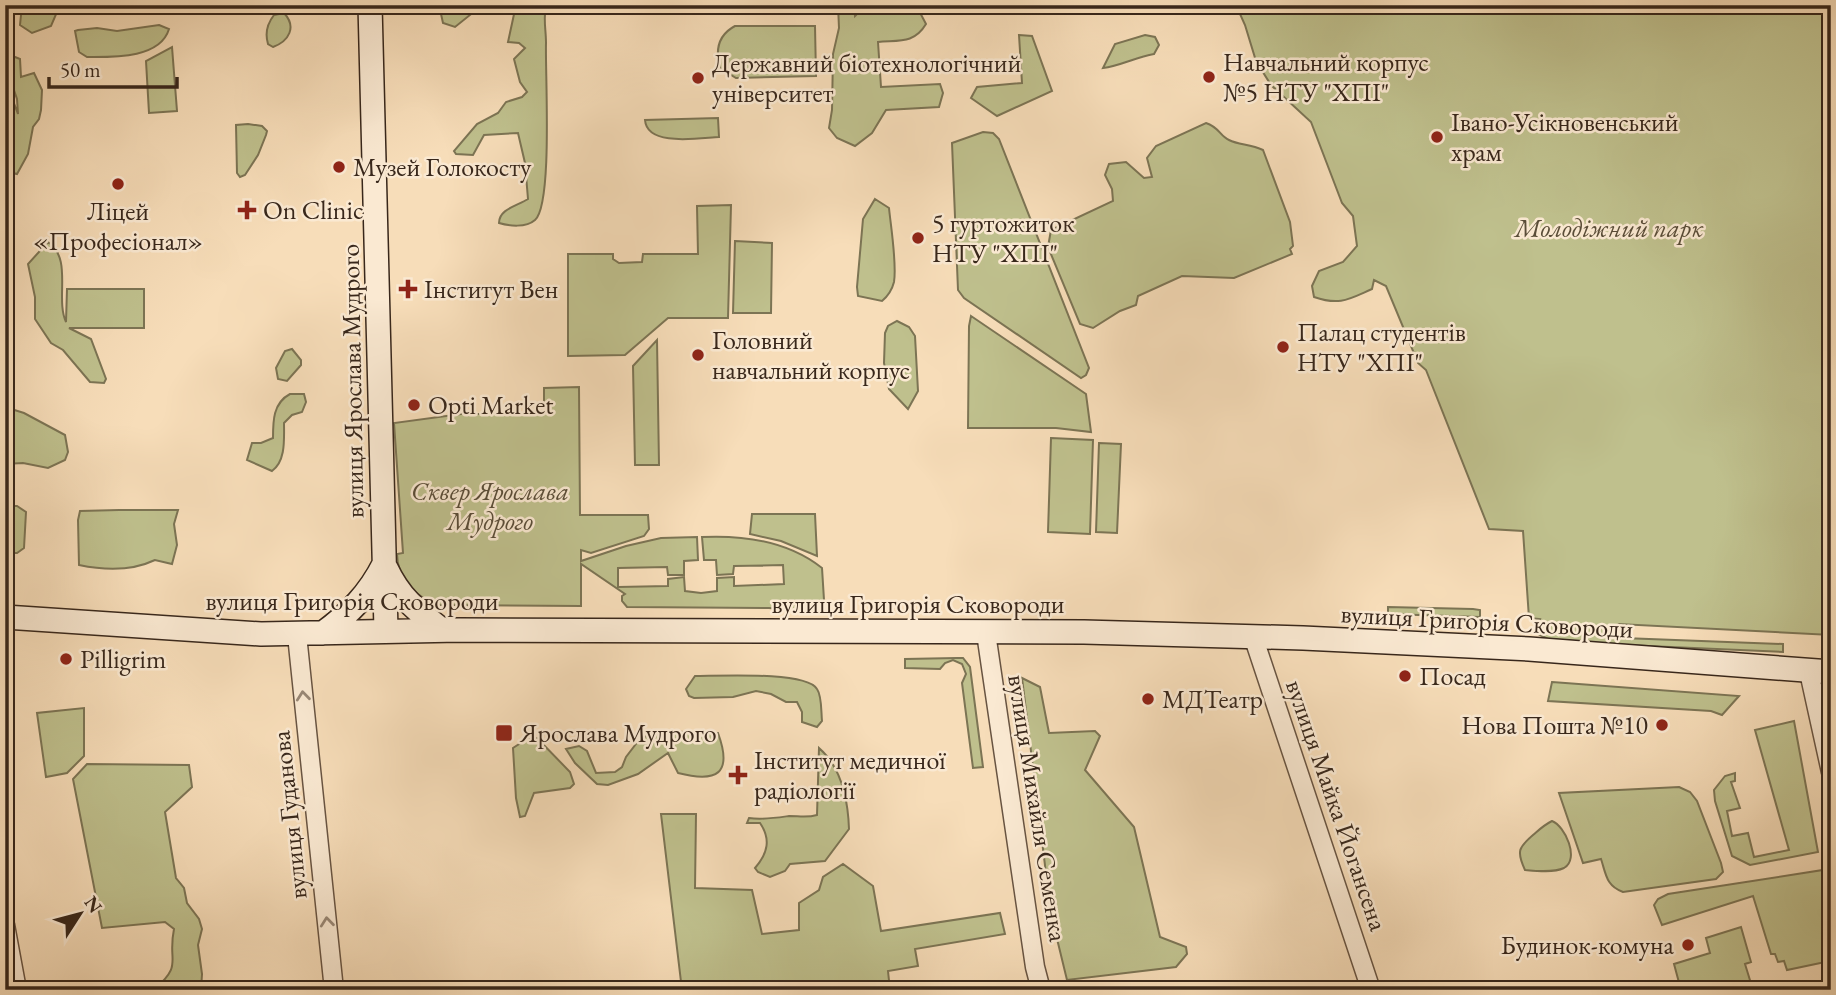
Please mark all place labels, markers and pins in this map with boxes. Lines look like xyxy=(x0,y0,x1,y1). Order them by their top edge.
place label: Навчальний корпус №5 НТУ "ХПІ" xyxy=(1223,45,1429,109)
place label: Державний біотехнологічний університет xyxy=(712,46,1022,110)
marker: Навчальний корпус №5 НТУ "ХПІ" xyxy=(1201,69,1217,85)
marker: Державний біотехнологічний університет xyxy=(690,70,706,86)
place label: Івано-Усікновенський храм xyxy=(1451,105,1679,169)
marker: Івано-Усікновенський храм xyxy=(1429,129,1445,145)
place label: Музей Голокосту xyxy=(353,150,532,184)
marker: Музей Голокосту xyxy=(331,159,347,175)
marker: Ліцей «Професіонал» xyxy=(110,176,126,192)
place label: On Clinic xyxy=(263,193,364,227)
place label: Ліцей «Професіонал» xyxy=(33,194,203,258)
marker: On Clinic xyxy=(237,200,257,220)
place label: 5 гуртожиток НТУ "ХПІ" xyxy=(932,206,1075,270)
marker: 5 гуртожиток НТУ "ХПІ" xyxy=(910,230,926,246)
place label: Інститут Вен xyxy=(424,272,558,306)
marker: Інститут Вен xyxy=(398,279,418,299)
place label: Палац студентів НТУ "ХПІ" xyxy=(1297,315,1466,379)
place label: Головний навчальний корпус xyxy=(712,323,910,387)
marker: Палац студентів НТУ "ХПІ" xyxy=(1275,339,1291,355)
marker: Головний навчальний корпус xyxy=(690,347,706,363)
place label: Opti Market xyxy=(428,388,554,422)
marker: Opti Market xyxy=(406,397,422,413)
place label: Pilligrim xyxy=(80,642,166,676)
marker: Pilligrim xyxy=(58,651,74,667)
place label: Посад xyxy=(1419,659,1486,693)
marker: Посад xyxy=(1397,668,1413,684)
place label: МДТеатр xyxy=(1162,682,1263,716)
marker: МДТеатр xyxy=(1140,691,1156,707)
place label: Нова Пошта №10 xyxy=(1461,708,1648,742)
place label: Ярослава Мудрого xyxy=(519,716,717,750)
marker: Нова Пошта №10 xyxy=(1654,717,1670,733)
marker: Ярослава Мудрого xyxy=(494,723,514,743)
place label: Інститут медичної радіології xyxy=(754,743,946,807)
marker: Інститут медичної радіології xyxy=(728,765,748,785)
place label: Будинок-комуна xyxy=(1500,928,1675,962)
marker: Будинок-комуна xyxy=(1680,937,1696,953)

